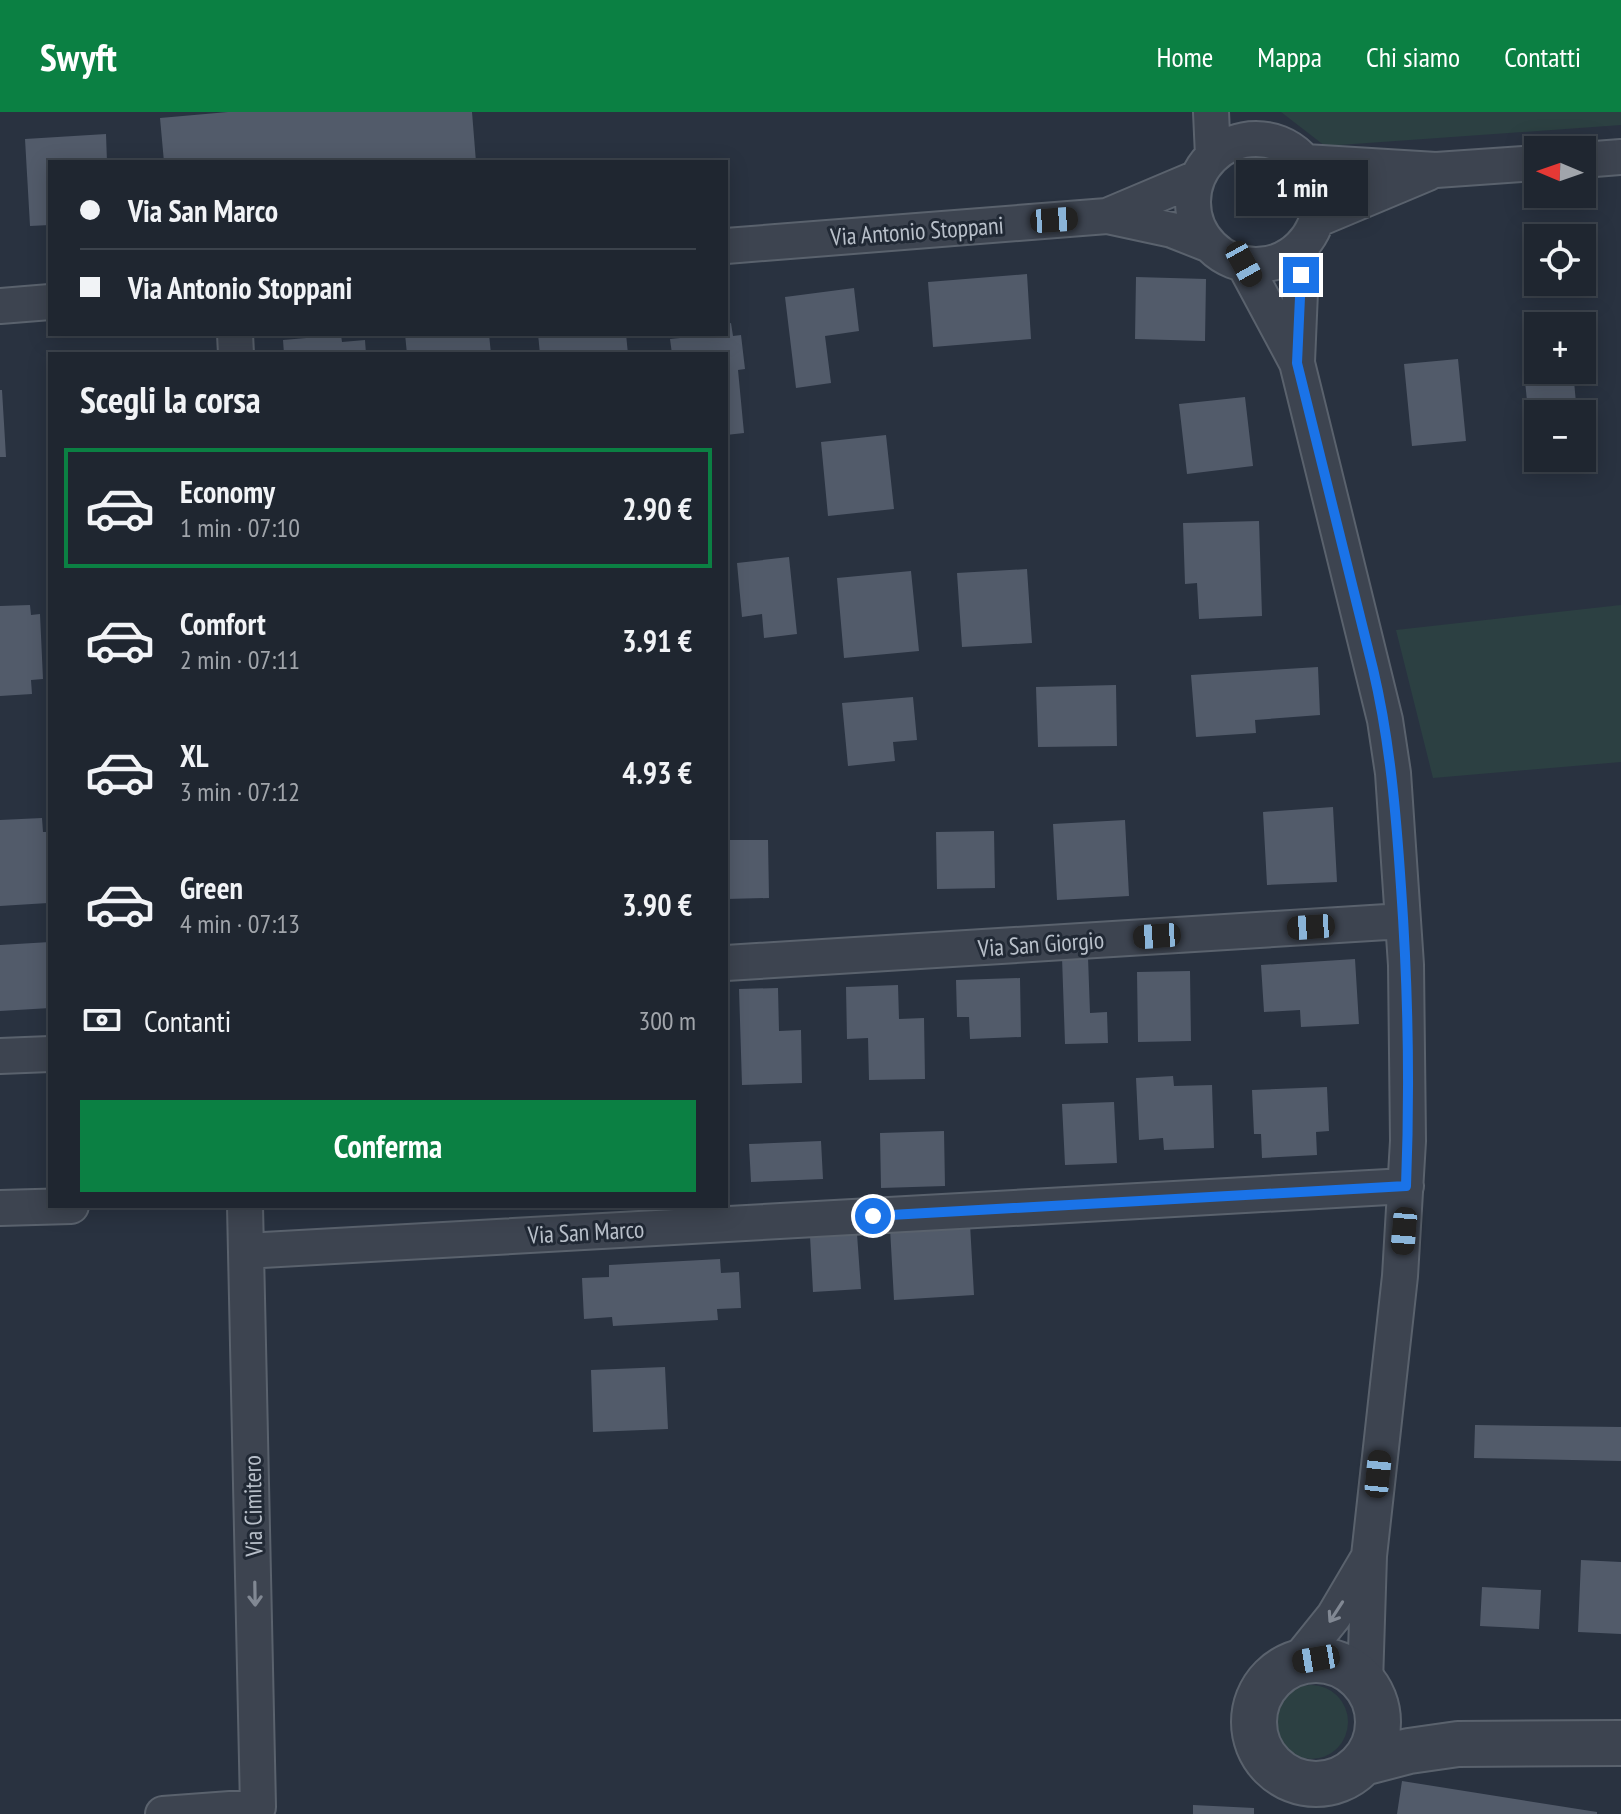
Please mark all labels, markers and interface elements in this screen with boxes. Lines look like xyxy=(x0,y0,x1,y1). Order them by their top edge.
text: Swyft xyxy=(40,32,117,81)
text: Home xyxy=(1156,38,1213,75)
text: Mappa xyxy=(1257,38,1322,75)
text: Chi siamo xyxy=(1366,38,1460,75)
text: Contatti xyxy=(1504,38,1581,75)
north arrow xyxy=(1524,136,1596,208)
map controls xyxy=(1524,136,1596,472)
callout: 1 min xyxy=(1235,159,1367,215)
text: 1 min xyxy=(1276,171,1328,204)
text: Via San Marco xyxy=(128,191,278,230)
car xyxy=(1029,206,1079,234)
street label: Via Antonio Stoppani xyxy=(828,209,1005,253)
button: locate xyxy=(1524,224,1596,296)
car xyxy=(1222,237,1266,291)
route end xyxy=(1283,257,1319,293)
text: Via Antonio Stoppani xyxy=(128,268,352,307)
button: + xyxy=(1524,312,1596,384)
text: Scegli la corsa xyxy=(80,376,261,423)
button: − xyxy=(1524,400,1596,472)
icon: car xyxy=(84,472,156,544)
text: Economy xyxy=(180,472,275,511)
text: 2.90 € xyxy=(622,489,692,528)
text: 1 min · 07:10 xyxy=(180,511,300,544)
icon: car xyxy=(84,604,156,676)
text: Comfort xyxy=(180,604,266,643)
text: 3.91 € xyxy=(622,621,692,660)
text: 2 min · 07:11 xyxy=(180,643,300,676)
icon: car xyxy=(84,736,156,808)
text: XL xyxy=(180,736,209,775)
text: 4.93 € xyxy=(622,753,692,792)
text: 3 min · 07:12 xyxy=(180,775,300,808)
icon: car xyxy=(84,868,156,940)
text: Green xyxy=(180,868,243,907)
text: 3.90 € xyxy=(622,885,692,924)
text: 4 min · 07:13 xyxy=(180,907,300,940)
car xyxy=(1286,913,1336,941)
car xyxy=(1132,922,1182,950)
street label: Via San Giorgio xyxy=(976,924,1105,964)
icon: cash xyxy=(80,998,124,1042)
text: Contanti xyxy=(144,1001,231,1040)
text: 300 m xyxy=(638,1004,696,1037)
button: Conferma xyxy=(80,1100,696,1192)
route start xyxy=(855,1198,891,1234)
car xyxy=(1390,1206,1418,1256)
street label: Via San Marco xyxy=(526,1213,645,1251)
car xyxy=(1364,1449,1392,1499)
street label: Via Cimitero xyxy=(237,1455,269,1558)
one-way arrow xyxy=(247,1580,263,1607)
one-way arrow xyxy=(1328,1600,1344,1622)
car xyxy=(1290,1643,1342,1675)

